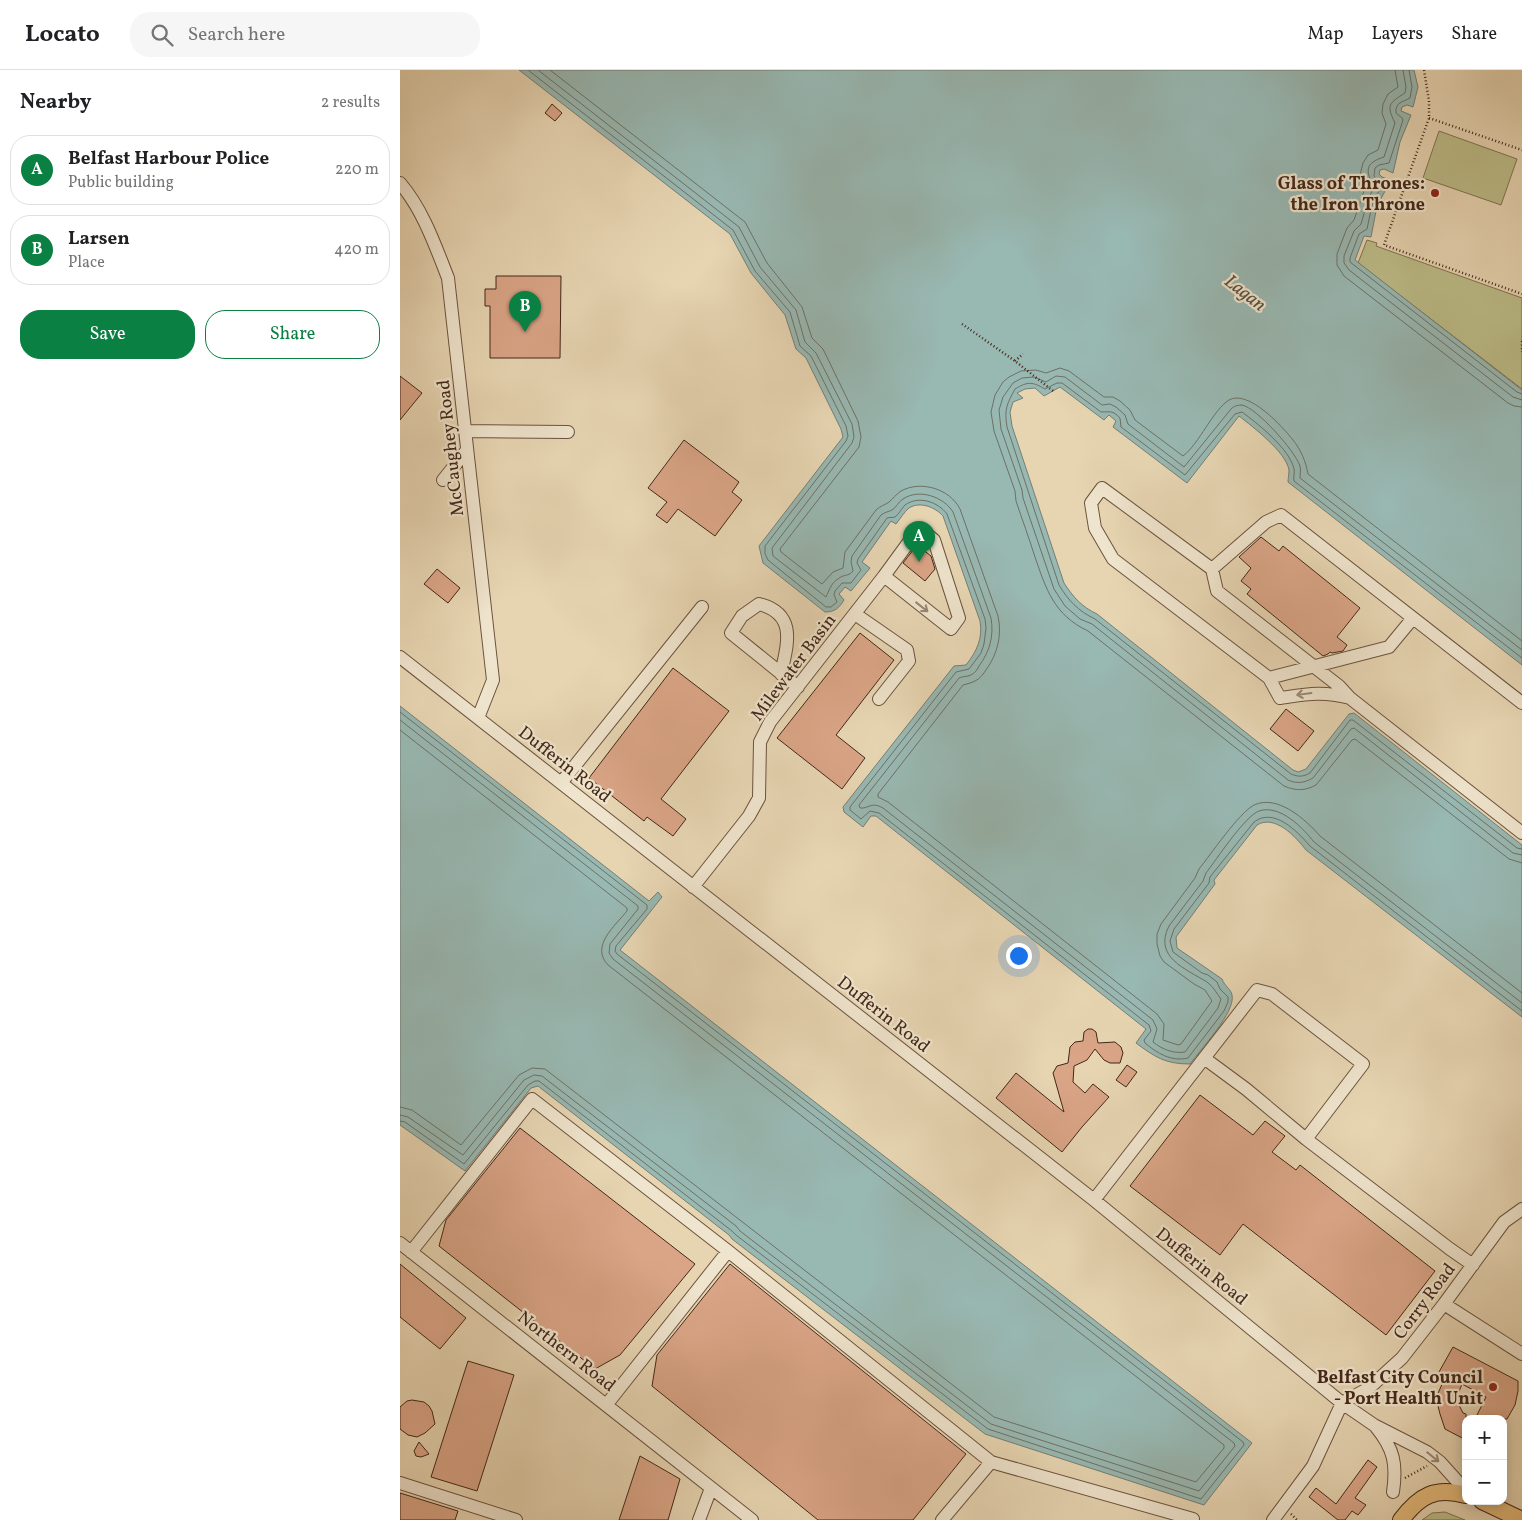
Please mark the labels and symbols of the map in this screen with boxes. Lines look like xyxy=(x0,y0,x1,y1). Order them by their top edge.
place label: Glass of Thrones: the Iron Throne xyxy=(1278,172,1425,218)
marker: Glass of Thrones: the Iron Throne xyxy=(1429,187,1441,199)
water label: Lagan xyxy=(1218,269,1271,318)
pin: B xyxy=(509,291,541,332)
street label: McCaughey Road xyxy=(432,378,471,517)
pin: A xyxy=(903,521,935,562)
one-way arrow xyxy=(915,601,928,612)
street label: Milewater Basin xyxy=(746,609,843,727)
one-way arrow xyxy=(1297,690,1313,700)
street label: Dufferin Road xyxy=(512,721,616,809)
your location xyxy=(1006,943,1032,969)
street label: Dufferin Road xyxy=(831,971,935,1059)
street label: Dufferin Road xyxy=(1150,1222,1252,1312)
street label: Corry Road xyxy=(1388,1258,1462,1345)
street label: Northern Road xyxy=(512,1306,620,1399)
place label: Belfast City Council - Port Health Unit xyxy=(1317,1366,1483,1412)
marker: Belfast City Council - Port Health Unit xyxy=(1487,1381,1499,1393)
one-way arrow xyxy=(1426,1451,1439,1462)

